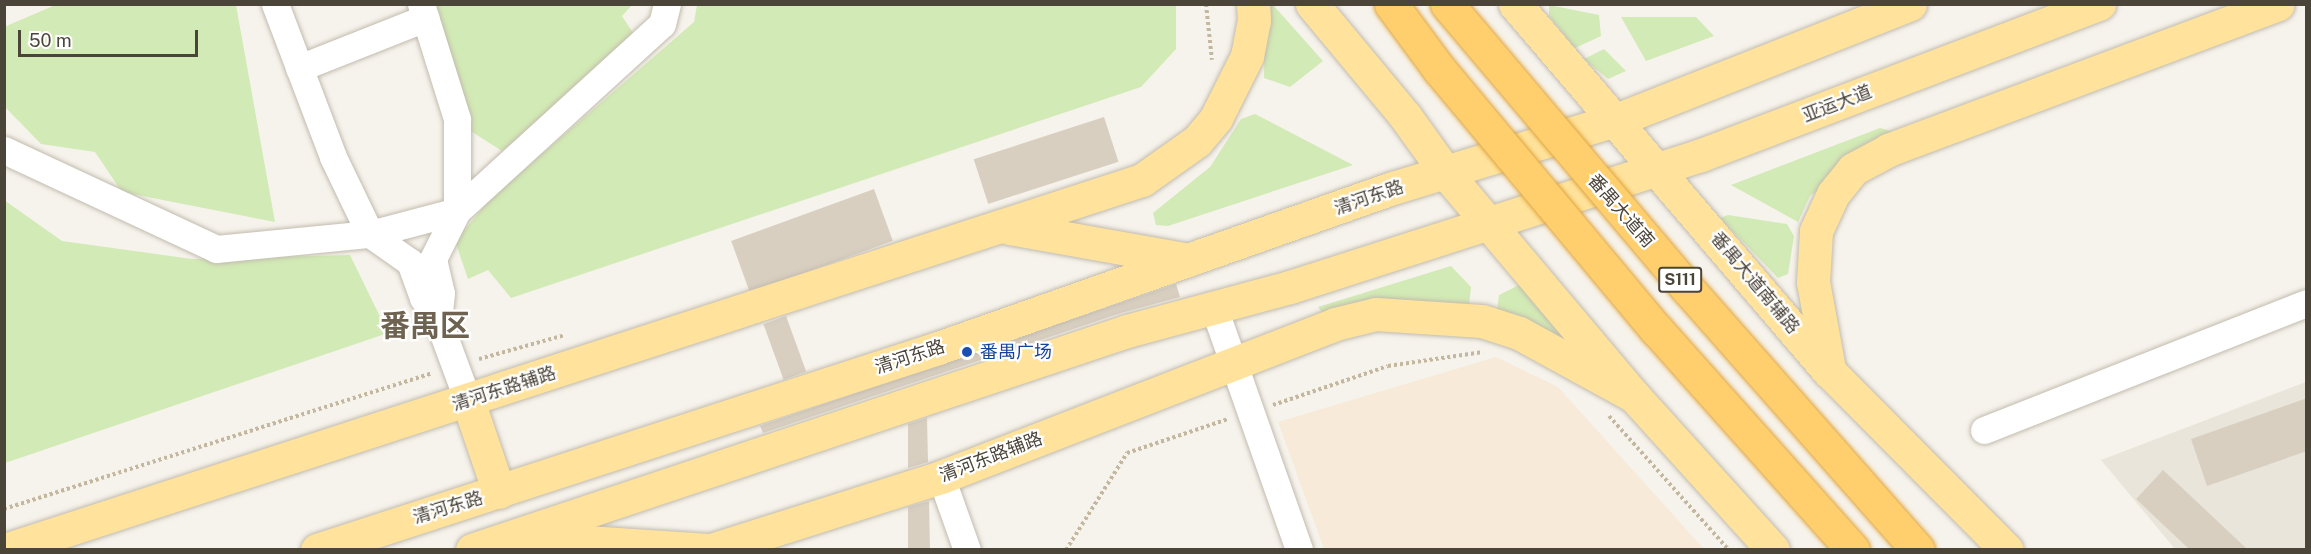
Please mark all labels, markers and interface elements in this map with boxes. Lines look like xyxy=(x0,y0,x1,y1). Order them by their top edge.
scale bar xyxy=(21,18,201,56)
text: 50 m xyxy=(29,30,72,51)
street label: 亚运大道 xyxy=(1800,81,1874,127)
street label: 番禺大道南 xyxy=(1583,170,1659,252)
street label: 清河东路 xyxy=(1331,176,1407,220)
street label: 番禺大道南辅路 xyxy=(1706,228,1804,338)
road number: S111 xyxy=(1658,267,1702,293)
district label: 番禺区 xyxy=(380,307,470,343)
street label: 清河东路 xyxy=(872,336,948,378)
place label: 番禺广场 xyxy=(980,341,1052,363)
marker: 番禺广场 xyxy=(958,343,976,361)
street label: 清河东路辅路 xyxy=(449,362,559,416)
street label: 清河东路辅路 xyxy=(937,428,1045,486)
street label: 清河东路 xyxy=(410,487,486,529)

